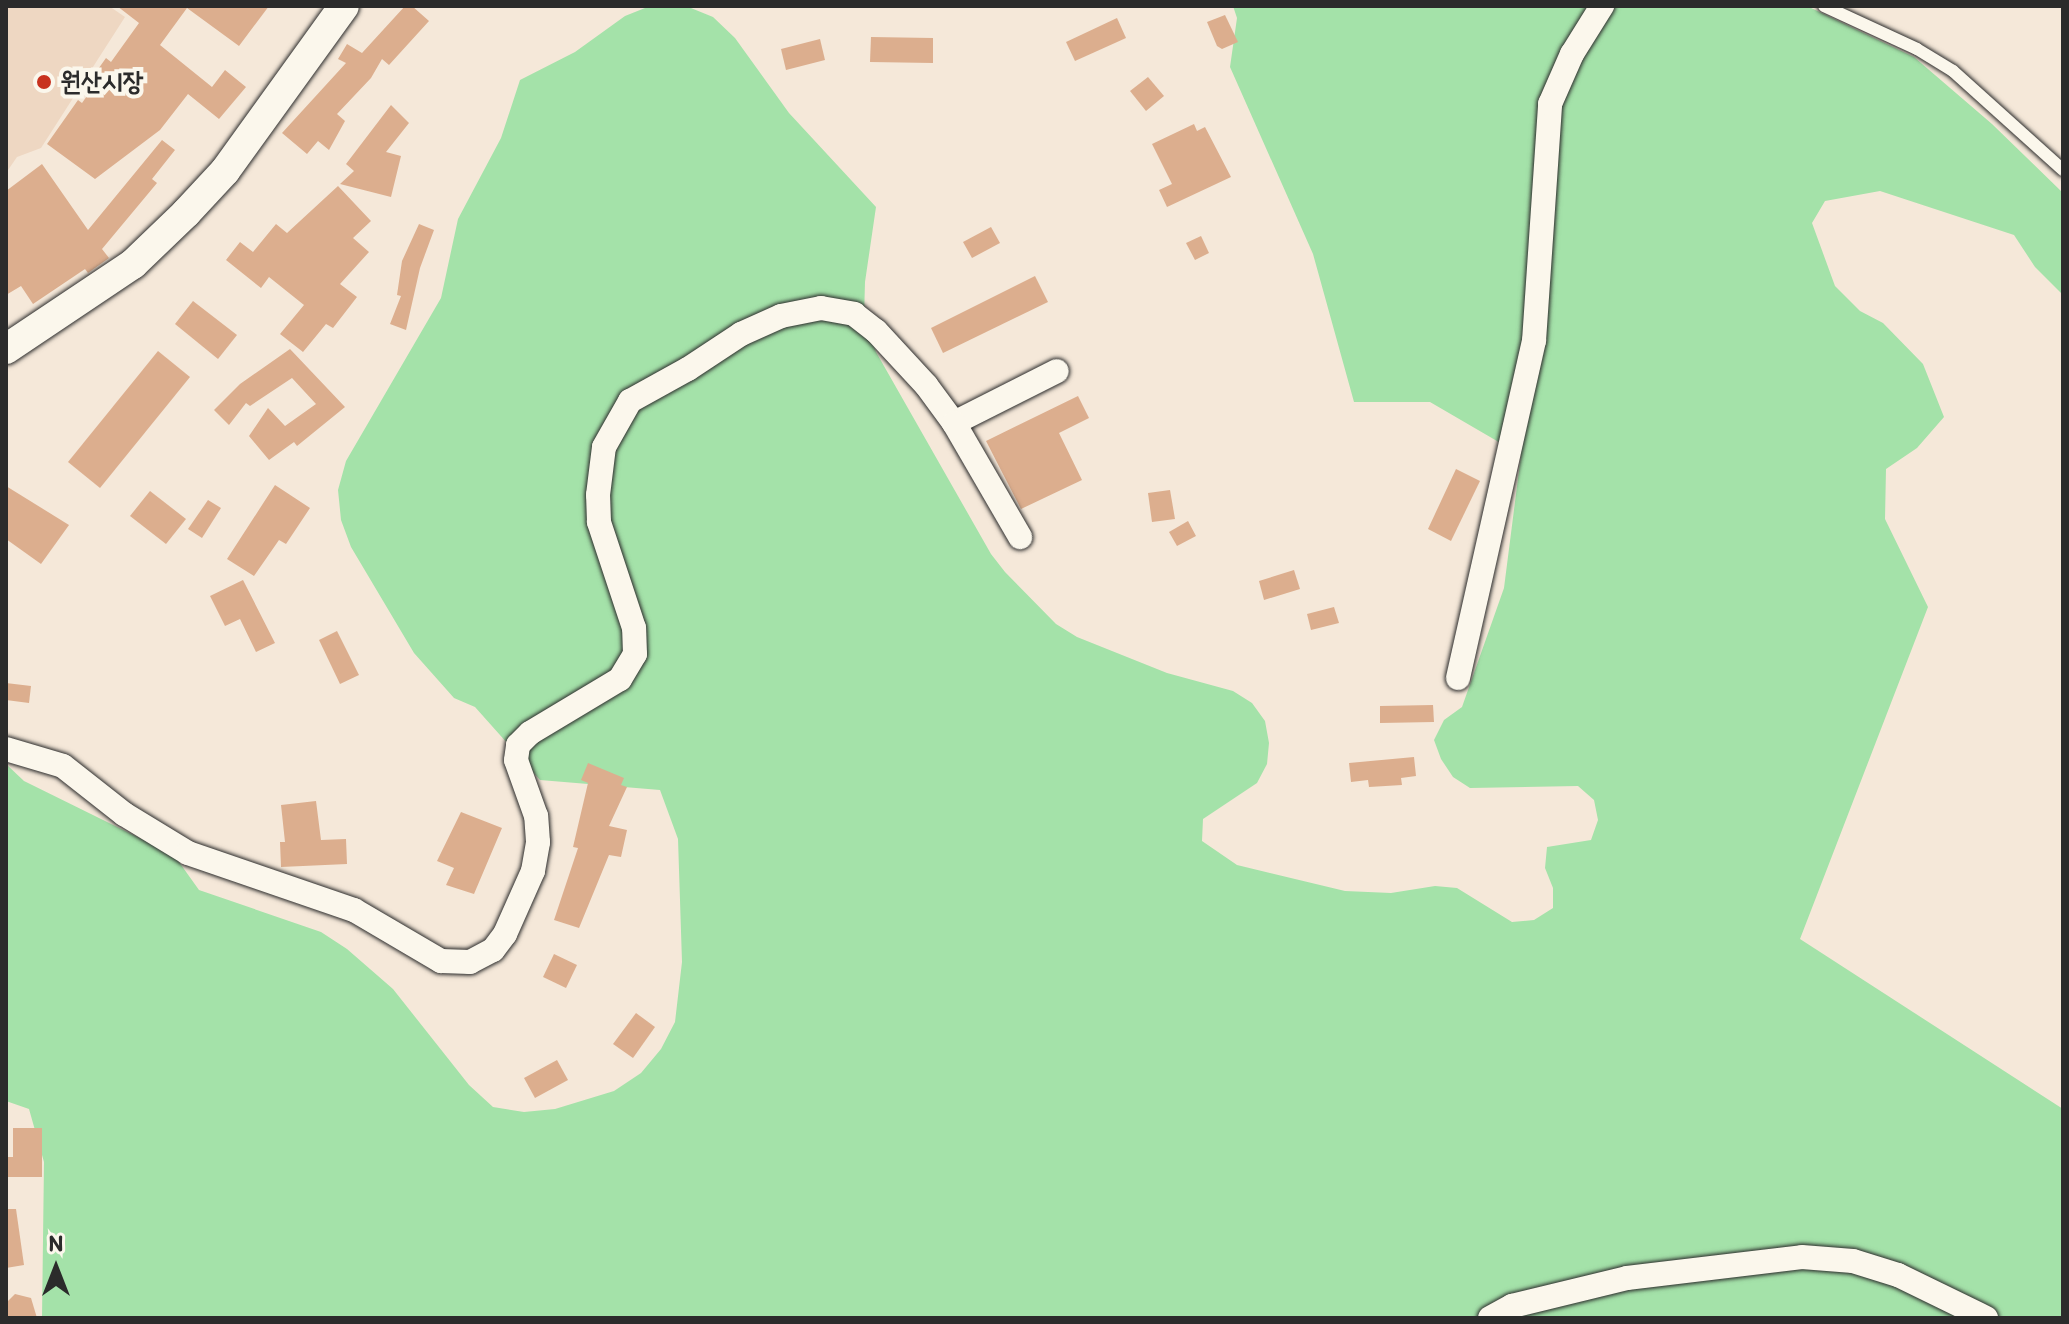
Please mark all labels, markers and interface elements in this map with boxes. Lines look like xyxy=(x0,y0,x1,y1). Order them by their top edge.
place label: 원산시장 xyxy=(60,66,144,98)
marker: 원산시장 xyxy=(35,73,53,91)
north arrow xyxy=(16,1228,96,1308)
text: N xyxy=(49,1230,63,1257)

